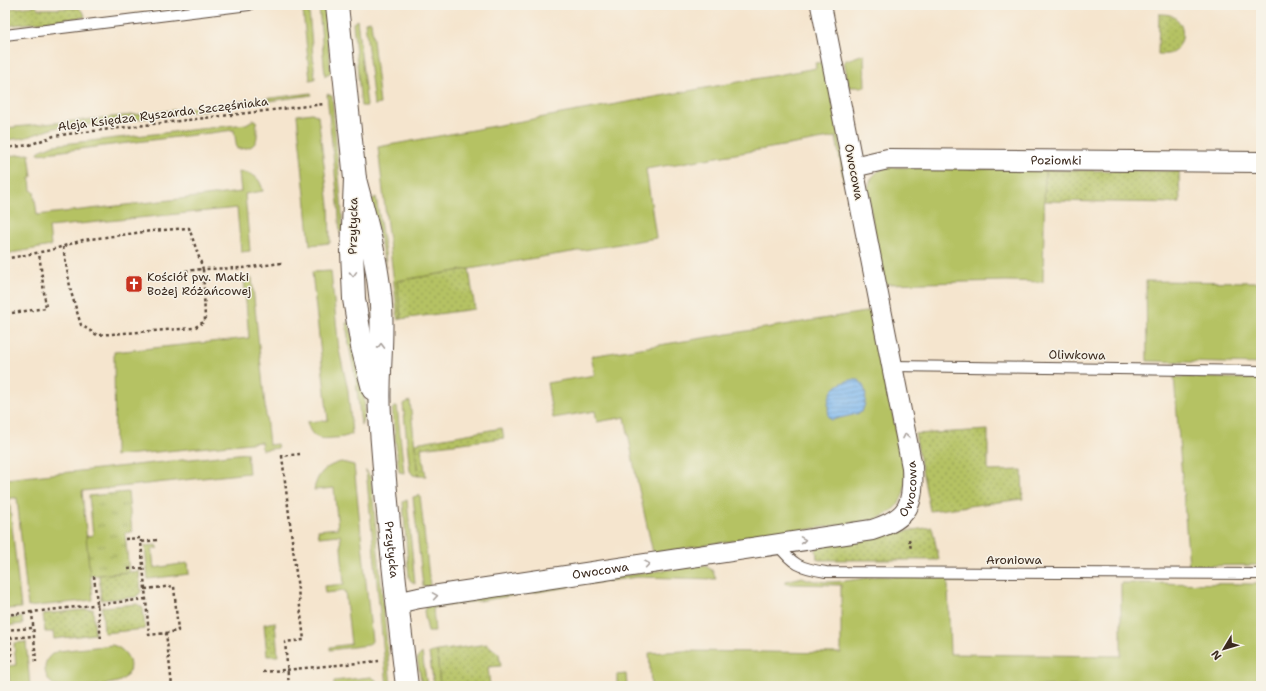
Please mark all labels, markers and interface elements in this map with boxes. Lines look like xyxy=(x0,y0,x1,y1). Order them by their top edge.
street label: Aleja Księdza Ryszarda Szczęśniaka xyxy=(57,93,270,135)
street label: Owocowa xyxy=(841,143,867,202)
street label: Poziomki xyxy=(1030,152,1082,169)
street label: Przytycka xyxy=(345,197,362,255)
place label: Kościół pw. Matki Bożej Różańcowej xyxy=(147,269,251,299)
one-way arrow xyxy=(349,271,357,277)
church icon: Kościół pw. Matki Bożej Różańcowej xyxy=(124,274,144,294)
one-way arrow xyxy=(377,343,385,349)
street label: Oliwkowa xyxy=(1048,347,1106,364)
one-way arrow xyxy=(903,433,911,439)
street label: Owocowa xyxy=(895,459,920,520)
street label: Przytycka xyxy=(381,520,403,580)
one-way arrow xyxy=(800,536,806,545)
street label: Aroniowa xyxy=(986,552,1043,568)
street label: Owocowa xyxy=(571,559,630,583)
one-way arrow xyxy=(644,560,650,569)
one-way arrow xyxy=(432,592,438,601)
north arrow xyxy=(1204,629,1244,669)
text: N xyxy=(1208,647,1225,663)

